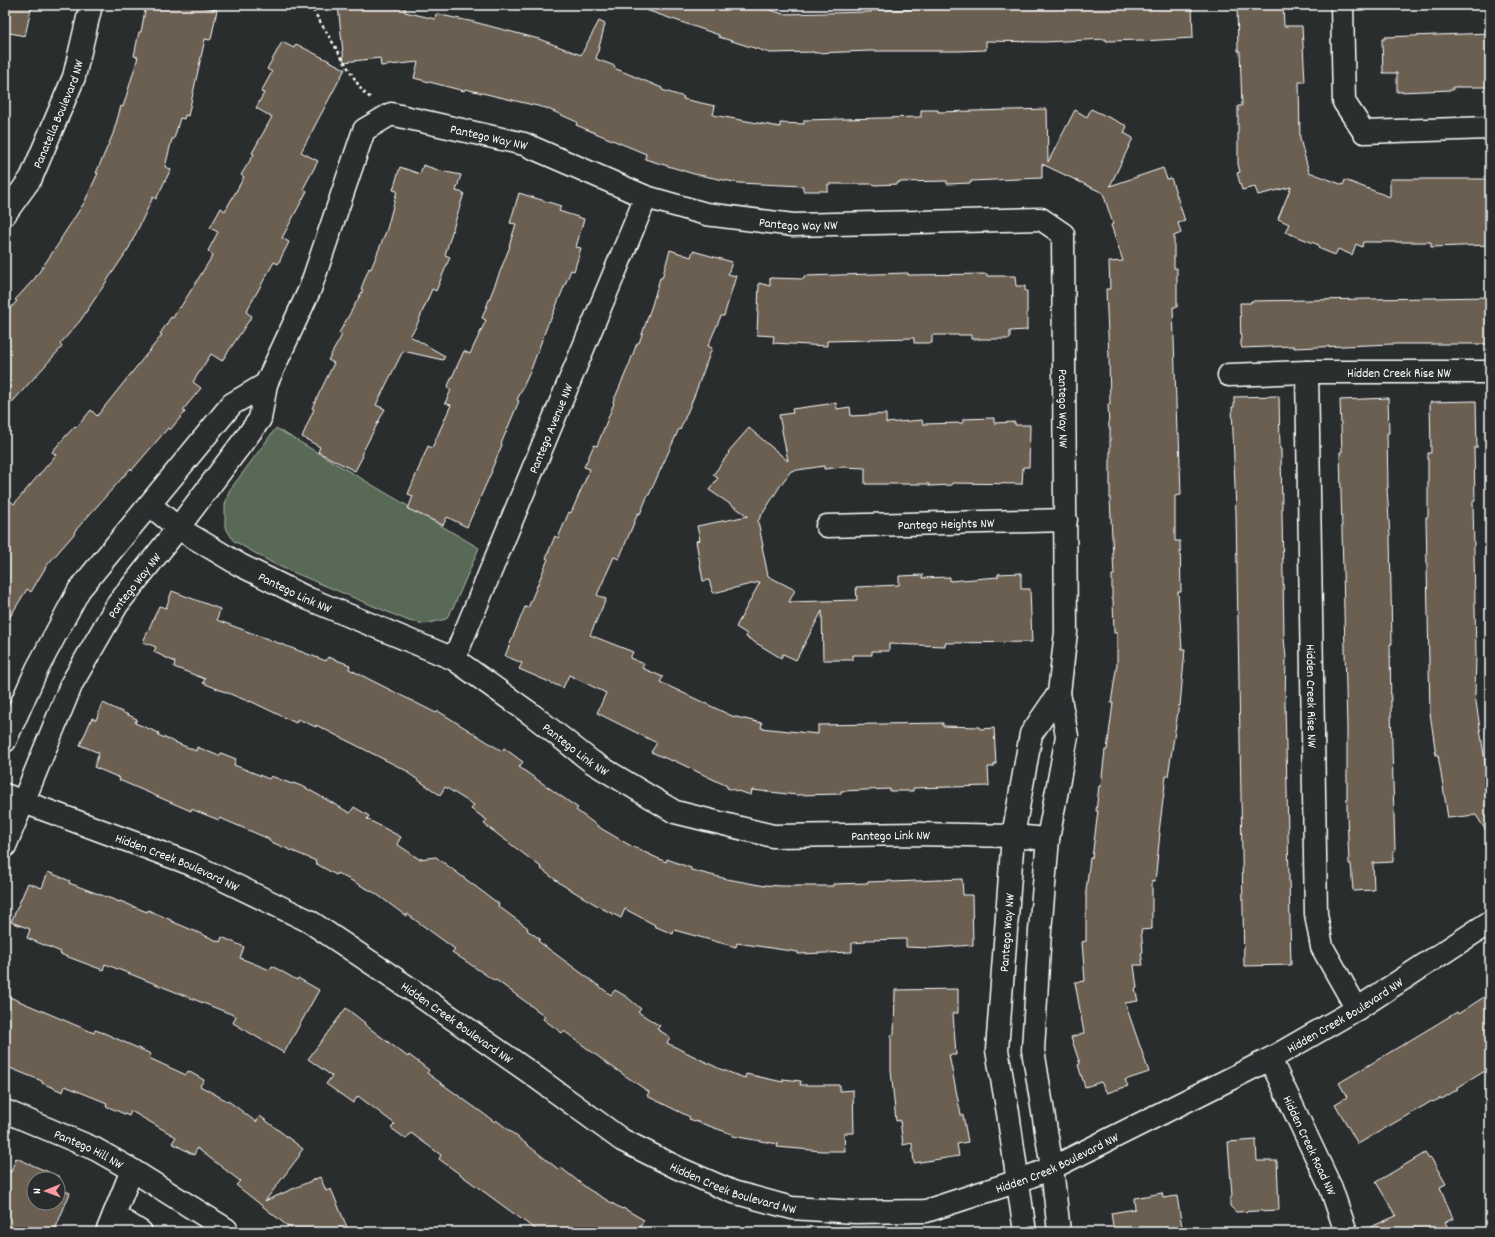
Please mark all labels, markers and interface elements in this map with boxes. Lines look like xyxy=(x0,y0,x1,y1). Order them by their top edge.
street label: Panatella Boulevard NW xyxy=(29,58,90,172)
street label: Pantego Way NW xyxy=(448,121,530,157)
street label: Pantego Way NW xyxy=(758,214,838,237)
street label: Hidden Creek Rise NW xyxy=(1347,365,1451,384)
street label: Pantego Way NW xyxy=(1052,369,1072,448)
street label: Pantego Avenue NW xyxy=(525,381,580,477)
street label: Pantego Heights NW xyxy=(897,515,995,536)
street label: Pantego Way NW xyxy=(104,549,167,623)
street label: Pantego Link NW xyxy=(254,568,334,620)
street label: Hidden Creek Rise NW xyxy=(1300,644,1320,749)
street label: Pantego Link NW xyxy=(537,719,612,782)
street label: Pantego Link NW xyxy=(851,827,931,847)
street label: Hidden Creek Boulevard NW xyxy=(112,830,242,898)
street label: Pantego Way NW xyxy=(996,892,1021,973)
street label: Hidden Creek Boulevard NW xyxy=(1284,974,1408,1059)
street label: Hidden Creek Boulevard NW xyxy=(396,978,516,1070)
street label: Hidden Creek Road NW xyxy=(1277,1093,1340,1198)
street label: Pantego Hill NW xyxy=(50,1126,127,1175)
street label: Hidden Creek Boulevard NW xyxy=(993,1129,1123,1200)
street label: Hidden Creek Boulevard NW xyxy=(666,1158,797,1220)
north arrow xyxy=(26,1171,66,1211)
text: N xyxy=(30,1188,46,1194)

